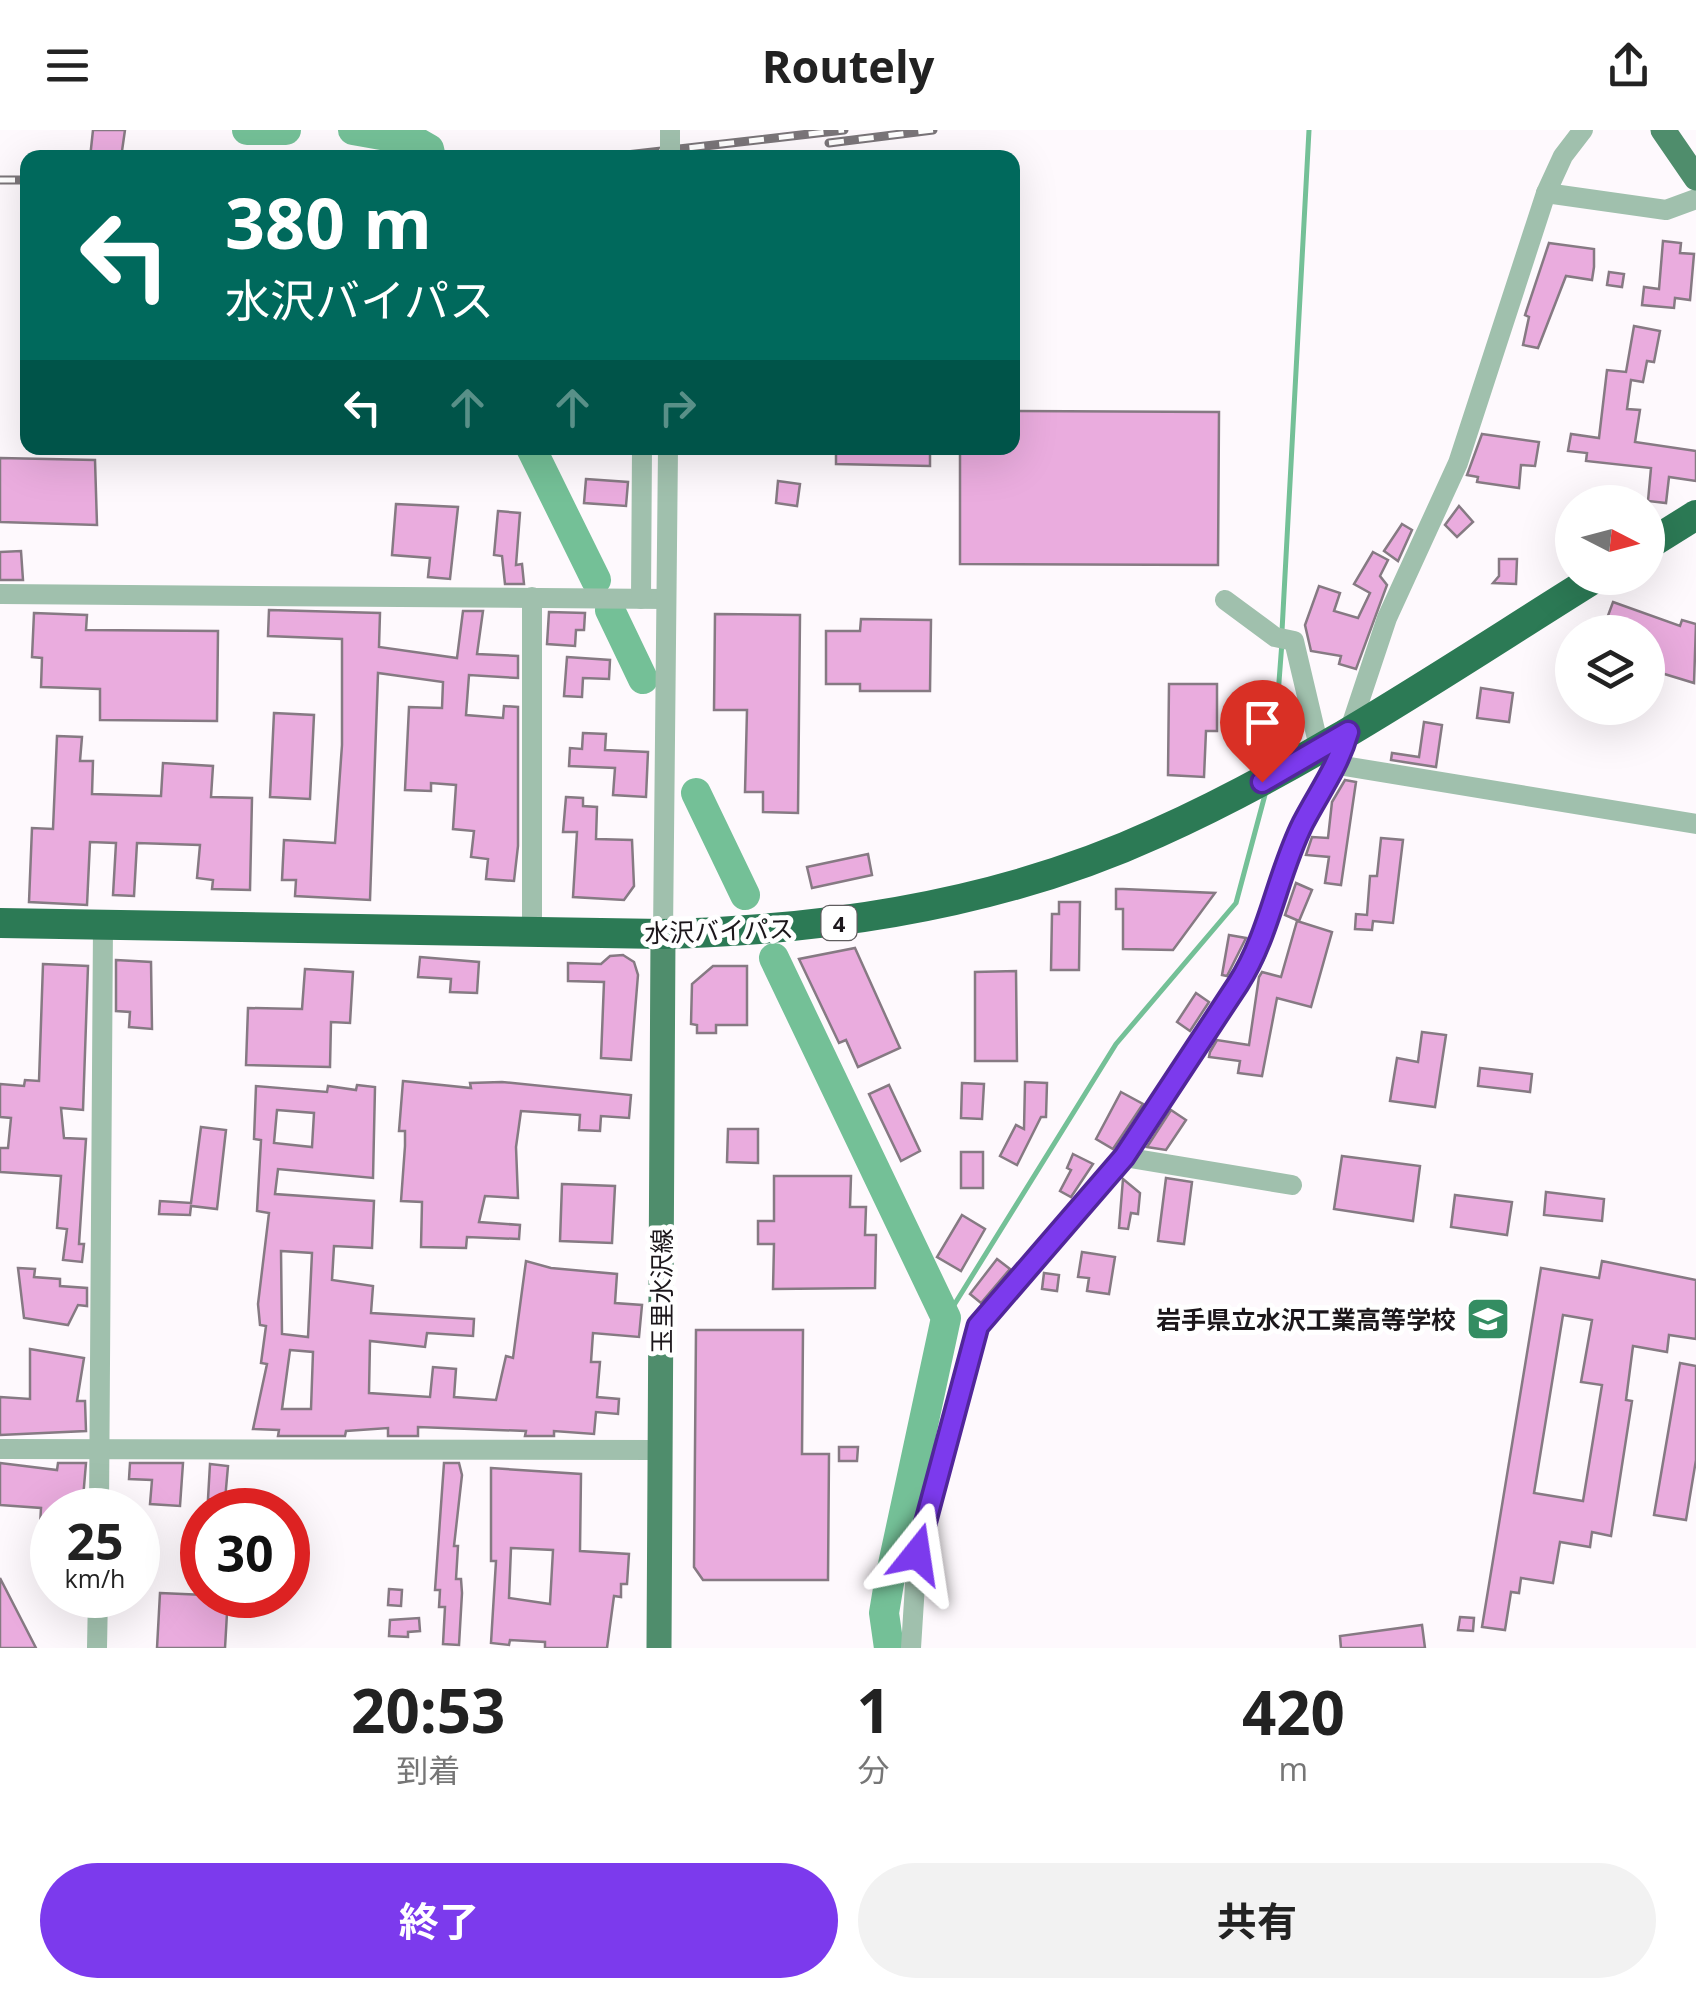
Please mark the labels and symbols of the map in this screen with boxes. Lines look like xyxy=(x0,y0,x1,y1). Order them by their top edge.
north arrow xyxy=(1555,485,1665,595)
pin xyxy=(1220,680,1305,783)
road number: 4 xyxy=(822,906,856,940)
street label: 水沢バイパス xyxy=(644,910,794,950)
street label: 玉里水沢線 xyxy=(644,1228,678,1354)
school or university icon: 岩手県立水沢工業高等学校 xyxy=(1465,1296,1511,1342)
place label: 岩手県立水沢工業高等学校 xyxy=(1156,1302,1456,1336)
speed limit sign: 30 xyxy=(180,1488,310,1618)
position arrow xyxy=(865,1502,969,1606)

